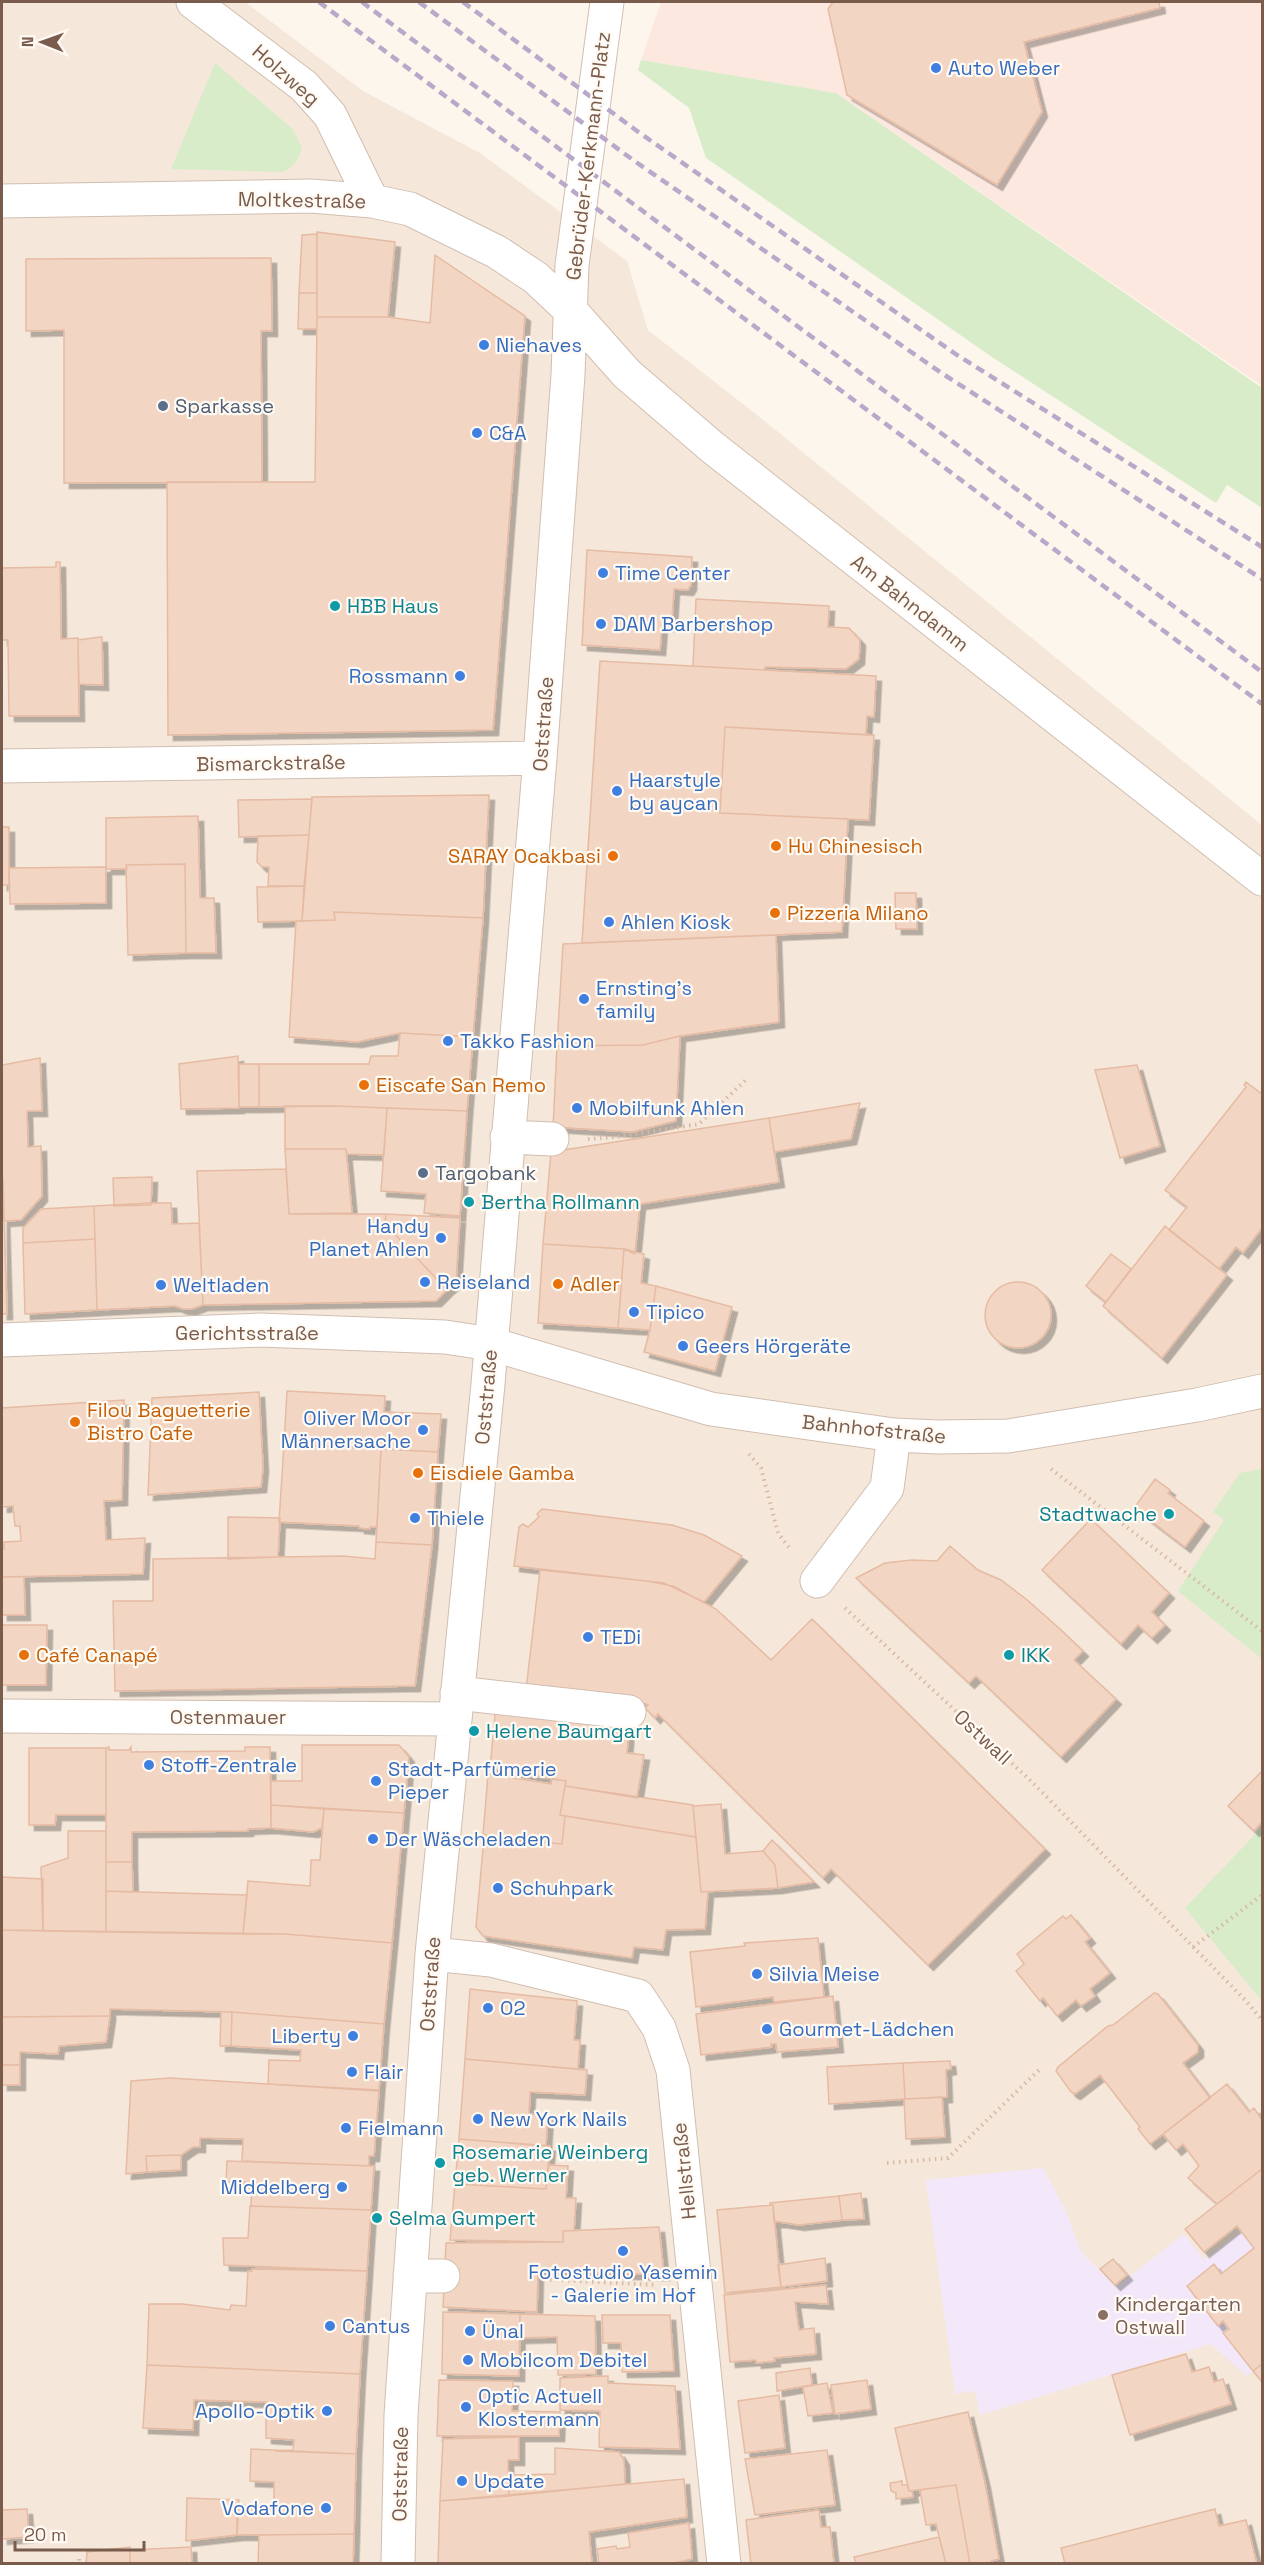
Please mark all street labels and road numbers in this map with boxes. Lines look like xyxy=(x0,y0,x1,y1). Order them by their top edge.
street label: Gebrüder-Kerkmann-Platz xyxy=(560,30,616,282)
street label: Holzweg xyxy=(247,39,325,111)
street label: Moltkestraße xyxy=(238,186,366,214)
street label: Am Bahndamm xyxy=(846,549,974,657)
street label: Oststraße xyxy=(527,675,559,773)
street label: Bismarckstraße xyxy=(196,749,346,777)
street label: Gerichtsstraße xyxy=(175,1320,319,1346)
street label: Oststraße xyxy=(469,1348,503,1446)
street label: Bahnhofstraße xyxy=(801,1409,947,1449)
street label: Ostenmauer xyxy=(170,1704,286,1730)
street label: Ostwall xyxy=(949,1704,1017,1770)
street label: Oststraße xyxy=(414,1935,446,2033)
street label: Hellstraße xyxy=(666,2121,702,2221)
street label: Oststraße xyxy=(386,2426,414,2522)

